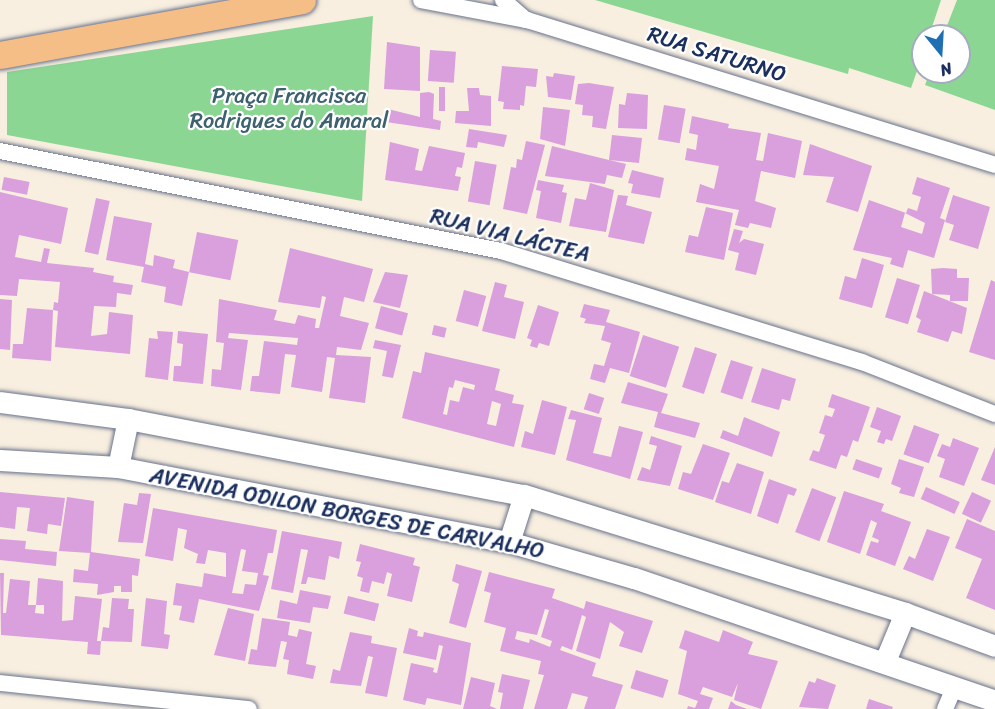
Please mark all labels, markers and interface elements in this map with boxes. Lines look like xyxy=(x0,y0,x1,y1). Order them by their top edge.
street label: RUA SATURNO xyxy=(644,20,790,88)
north arrow xyxy=(911,24,971,84)
text: N xyxy=(936,54,956,85)
park label: Praça Francisca Rodrigues do Amaral xyxy=(190,82,388,134)
street label: RUA VIA LÁCTEA xyxy=(427,202,593,268)
street label: AVENIDA ODILON BORGES DE CARVALHO xyxy=(147,462,547,564)

